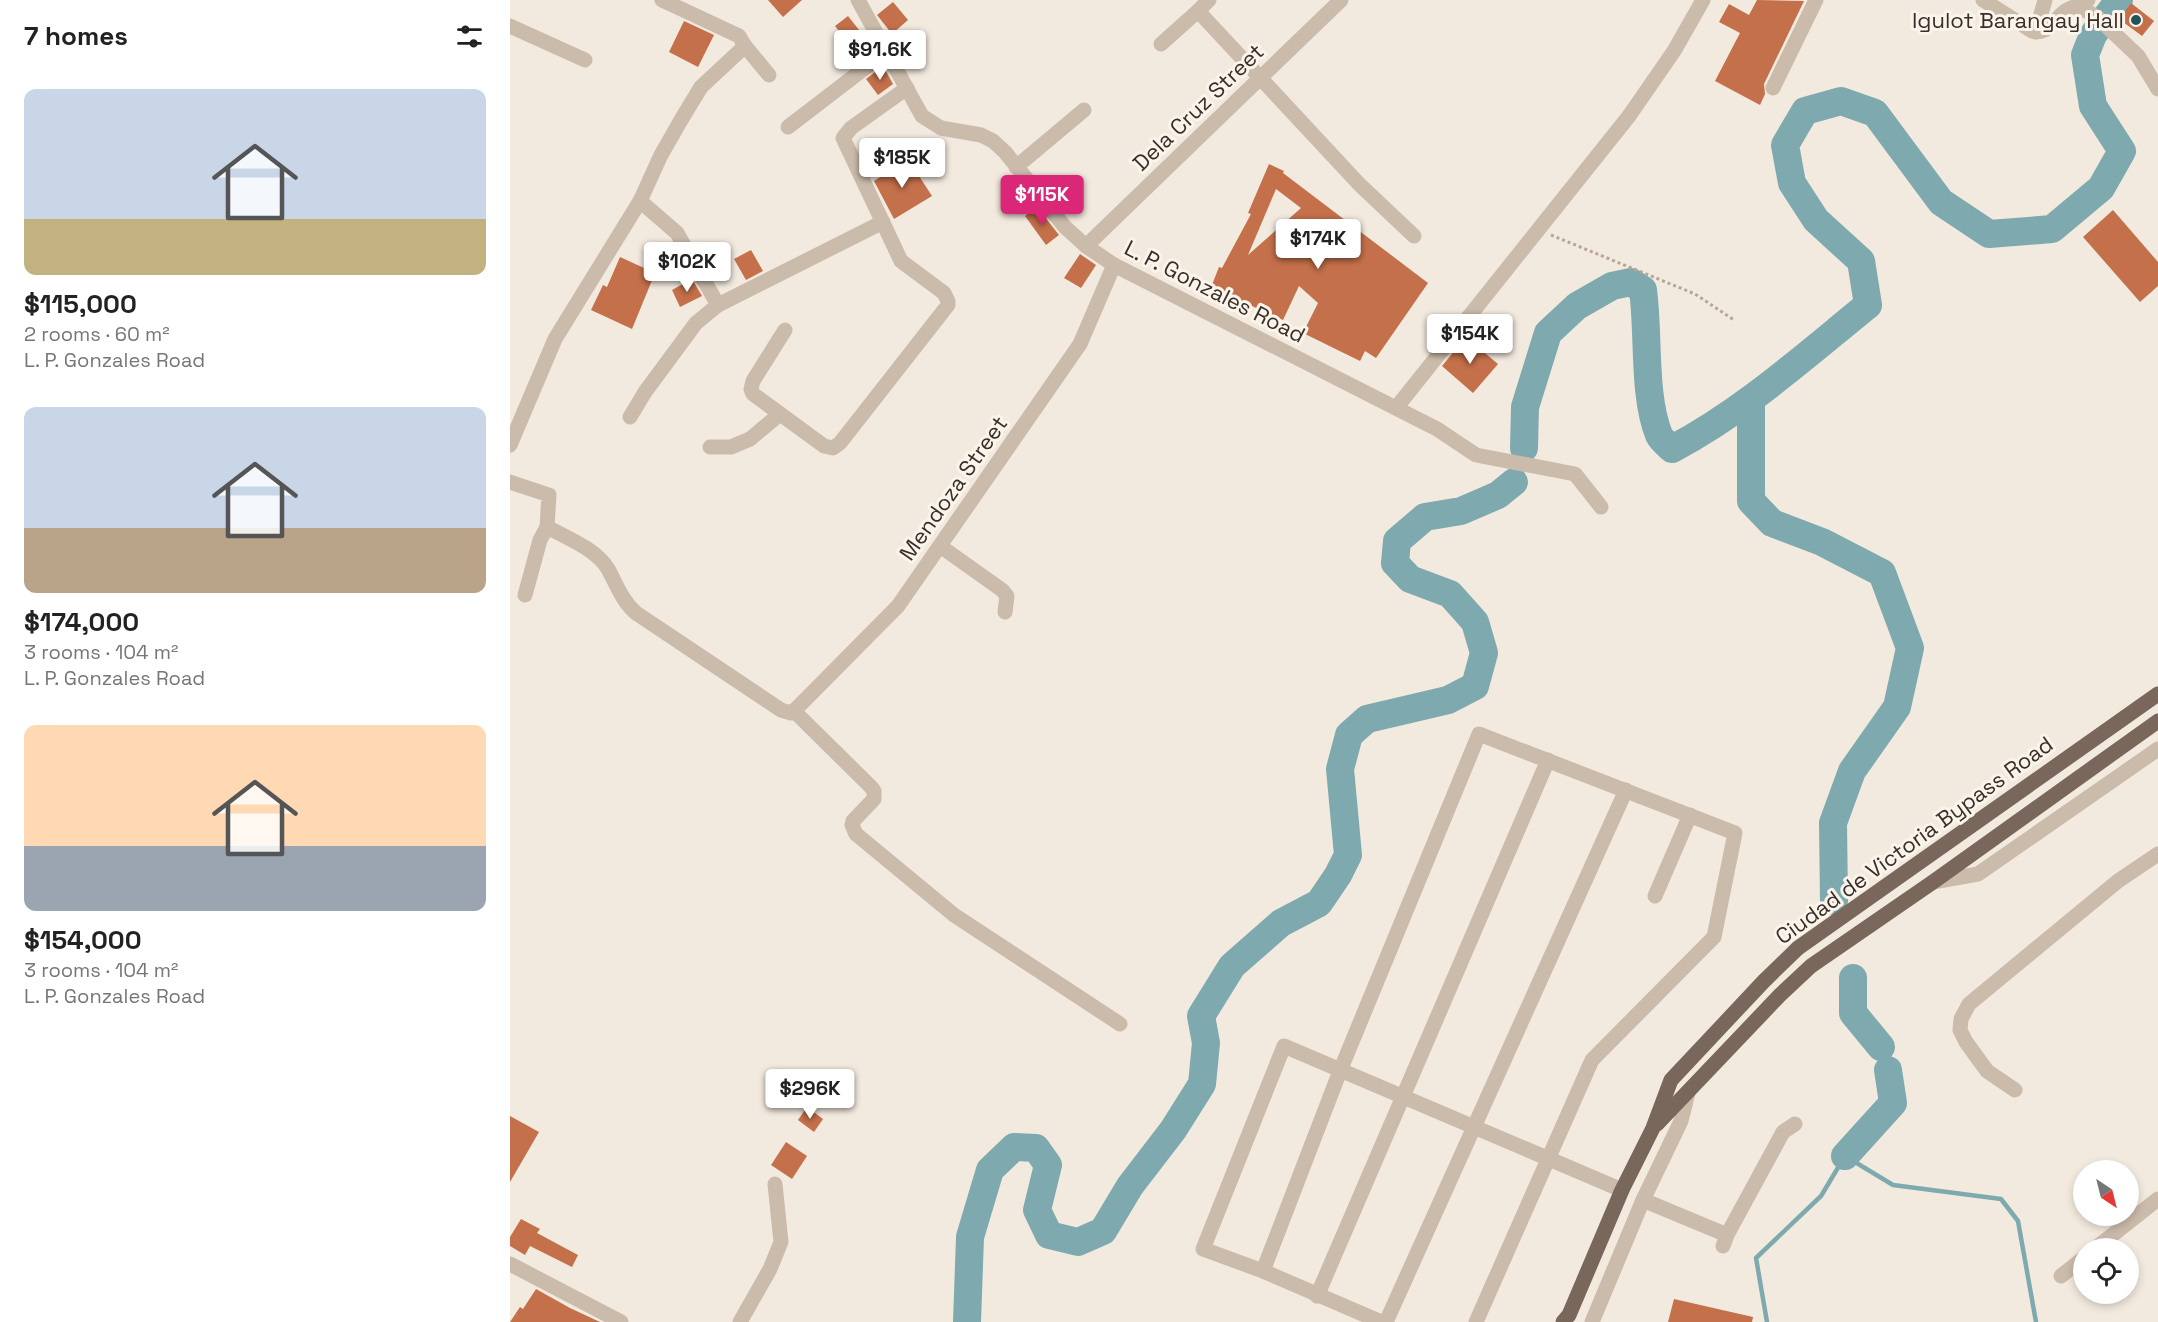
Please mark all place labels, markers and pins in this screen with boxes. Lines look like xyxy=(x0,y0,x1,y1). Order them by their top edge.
place label: Igulot Barangay Hall xyxy=(1912,6,2124,34)
marker: Igulot Barangay Hall xyxy=(2129,13,2143,27)
pin: $91.6K xyxy=(831,30,929,81)
pin: $185K xyxy=(860,138,944,189)
pin: $115K xyxy=(1000,175,1084,226)
pin: $174K xyxy=(1276,219,1360,270)
pin: $102K xyxy=(645,242,729,293)
pin: $154K xyxy=(1428,314,1512,365)
pin: $296K xyxy=(768,1069,852,1120)

